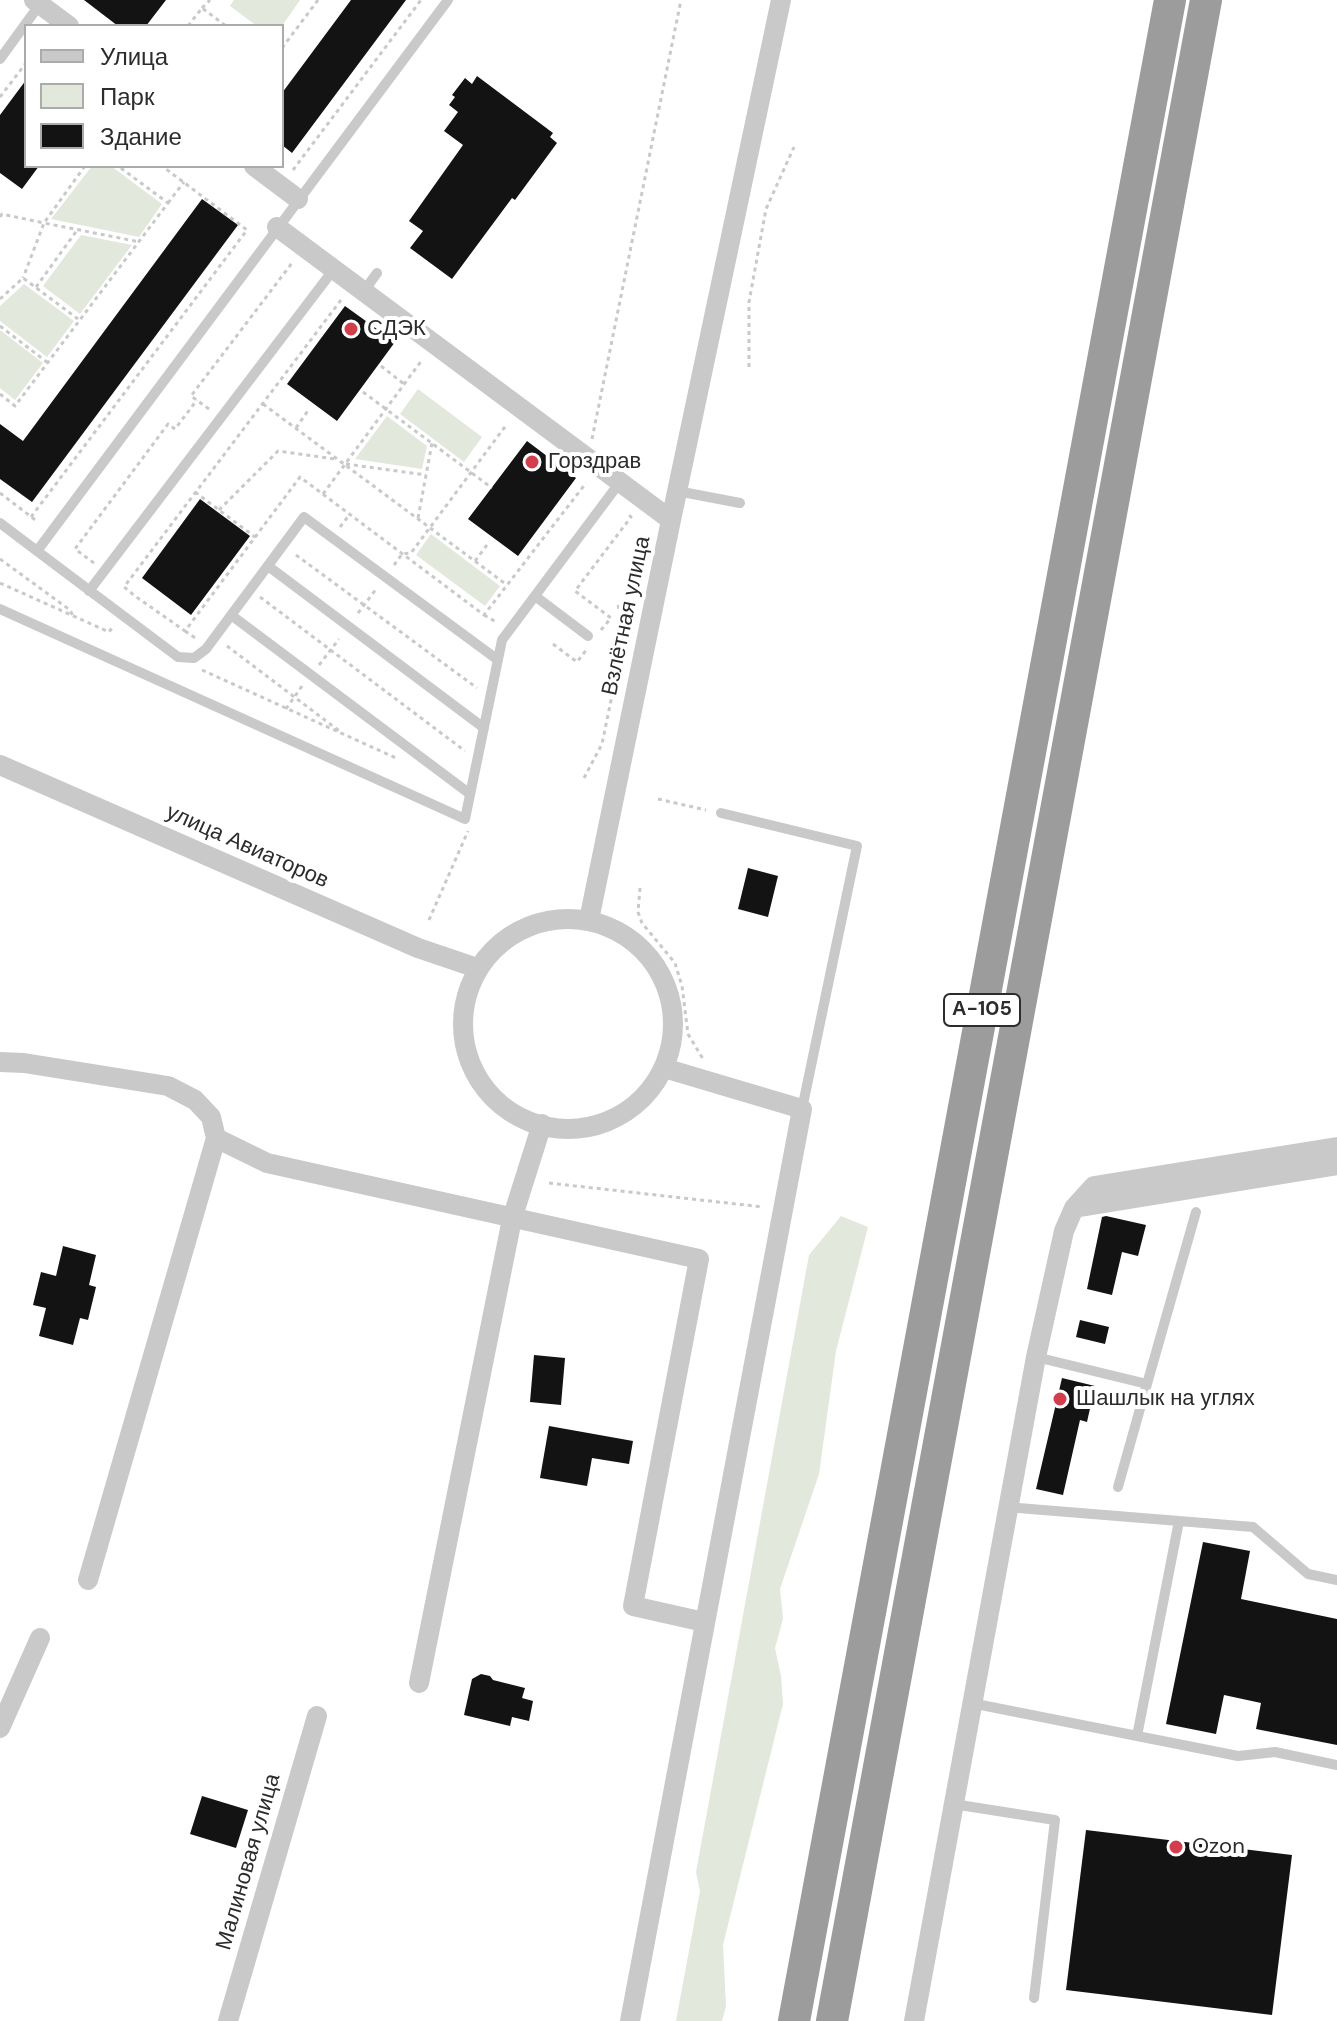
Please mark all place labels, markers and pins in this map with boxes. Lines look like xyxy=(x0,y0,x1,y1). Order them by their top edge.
place label: СДЭК xyxy=(367,316,426,342)
marker: СДЭК xyxy=(342,320,360,338)
place label: Горздрав xyxy=(548,449,641,475)
marker: Горздрав xyxy=(523,453,541,471)
place label: Шашлык на углях xyxy=(1076,1386,1255,1412)
marker: Шашлык на углях xyxy=(1051,1390,1069,1408)
place label: Ozon xyxy=(1192,1834,1245,1860)
marker: Ozon xyxy=(1167,1838,1185,1856)

